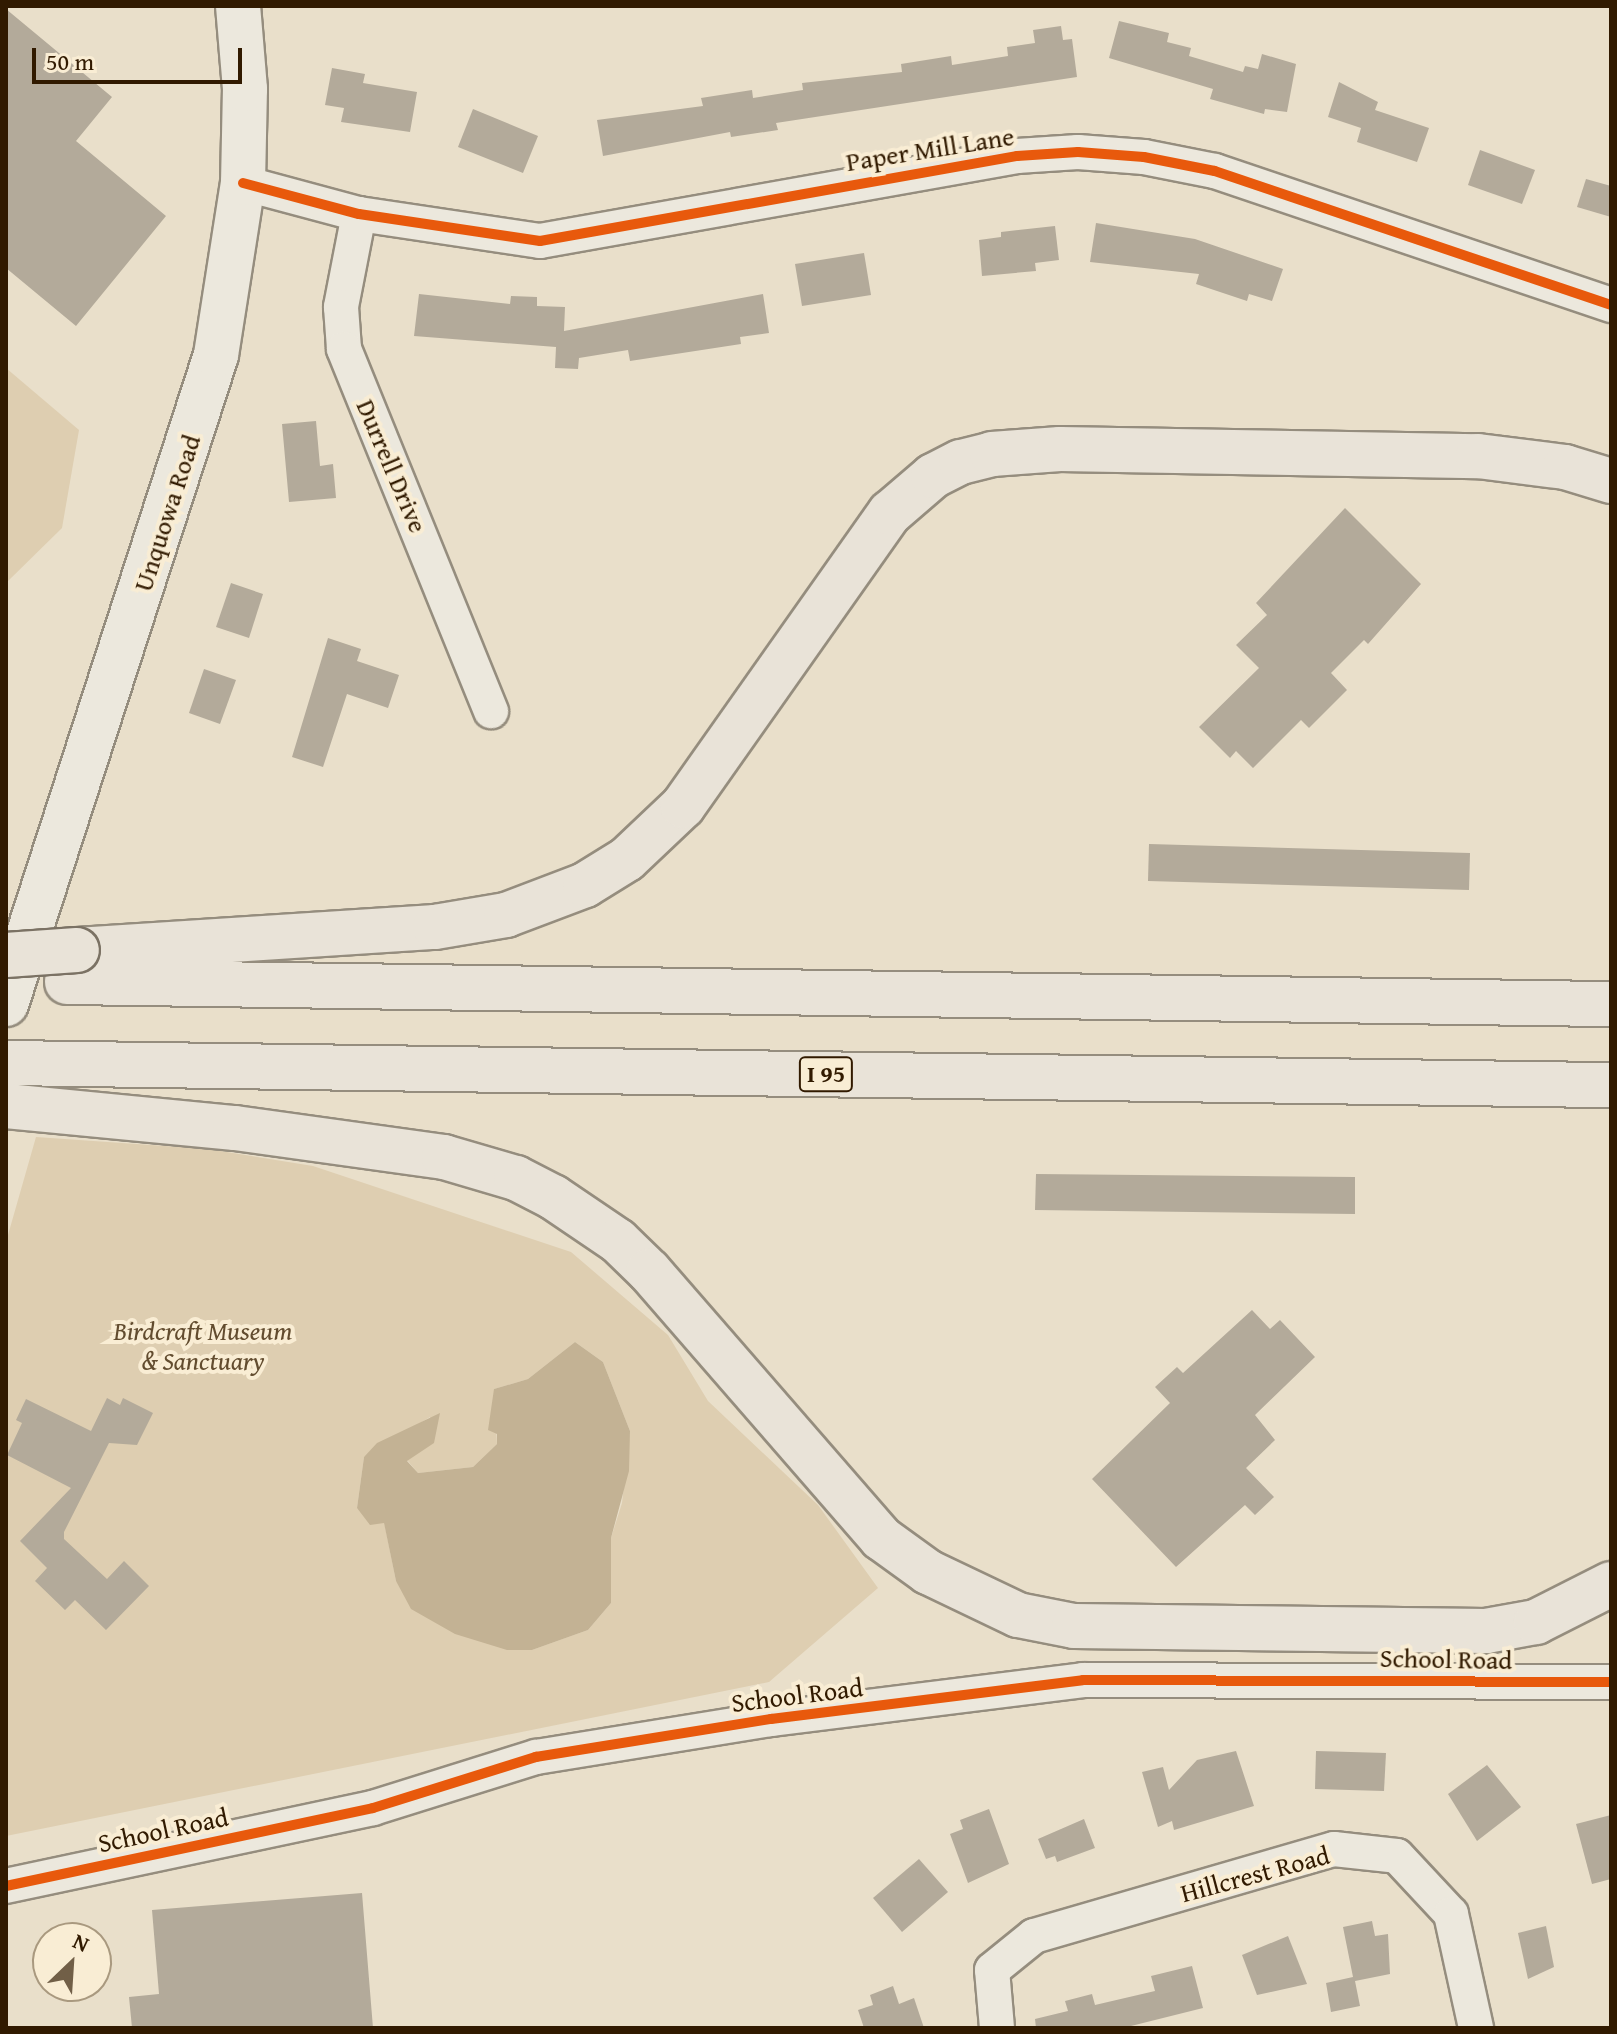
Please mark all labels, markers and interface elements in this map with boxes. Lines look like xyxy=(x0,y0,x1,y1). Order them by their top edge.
scale bar xyxy=(36,32,246,82)
text: 50 m xyxy=(46,44,94,79)
street label: Paper Mill Lane xyxy=(844,120,1016,178)
street label: Durrell Drive xyxy=(350,395,434,537)
street label: Unquowa Road xyxy=(127,431,207,595)
road number: I 95 xyxy=(798,1054,854,1094)
park label: Birdcraft Museum & Sanctuary xyxy=(113,1315,293,1376)
street label: School Road xyxy=(1380,1642,1512,1676)
street label: School Road xyxy=(729,1671,865,1719)
street label: School Road xyxy=(95,1801,231,1859)
street label: Hillcrest Road xyxy=(1177,1839,1333,1909)
north arrow xyxy=(32,1922,112,2002)
text: N xyxy=(68,1924,95,1960)

